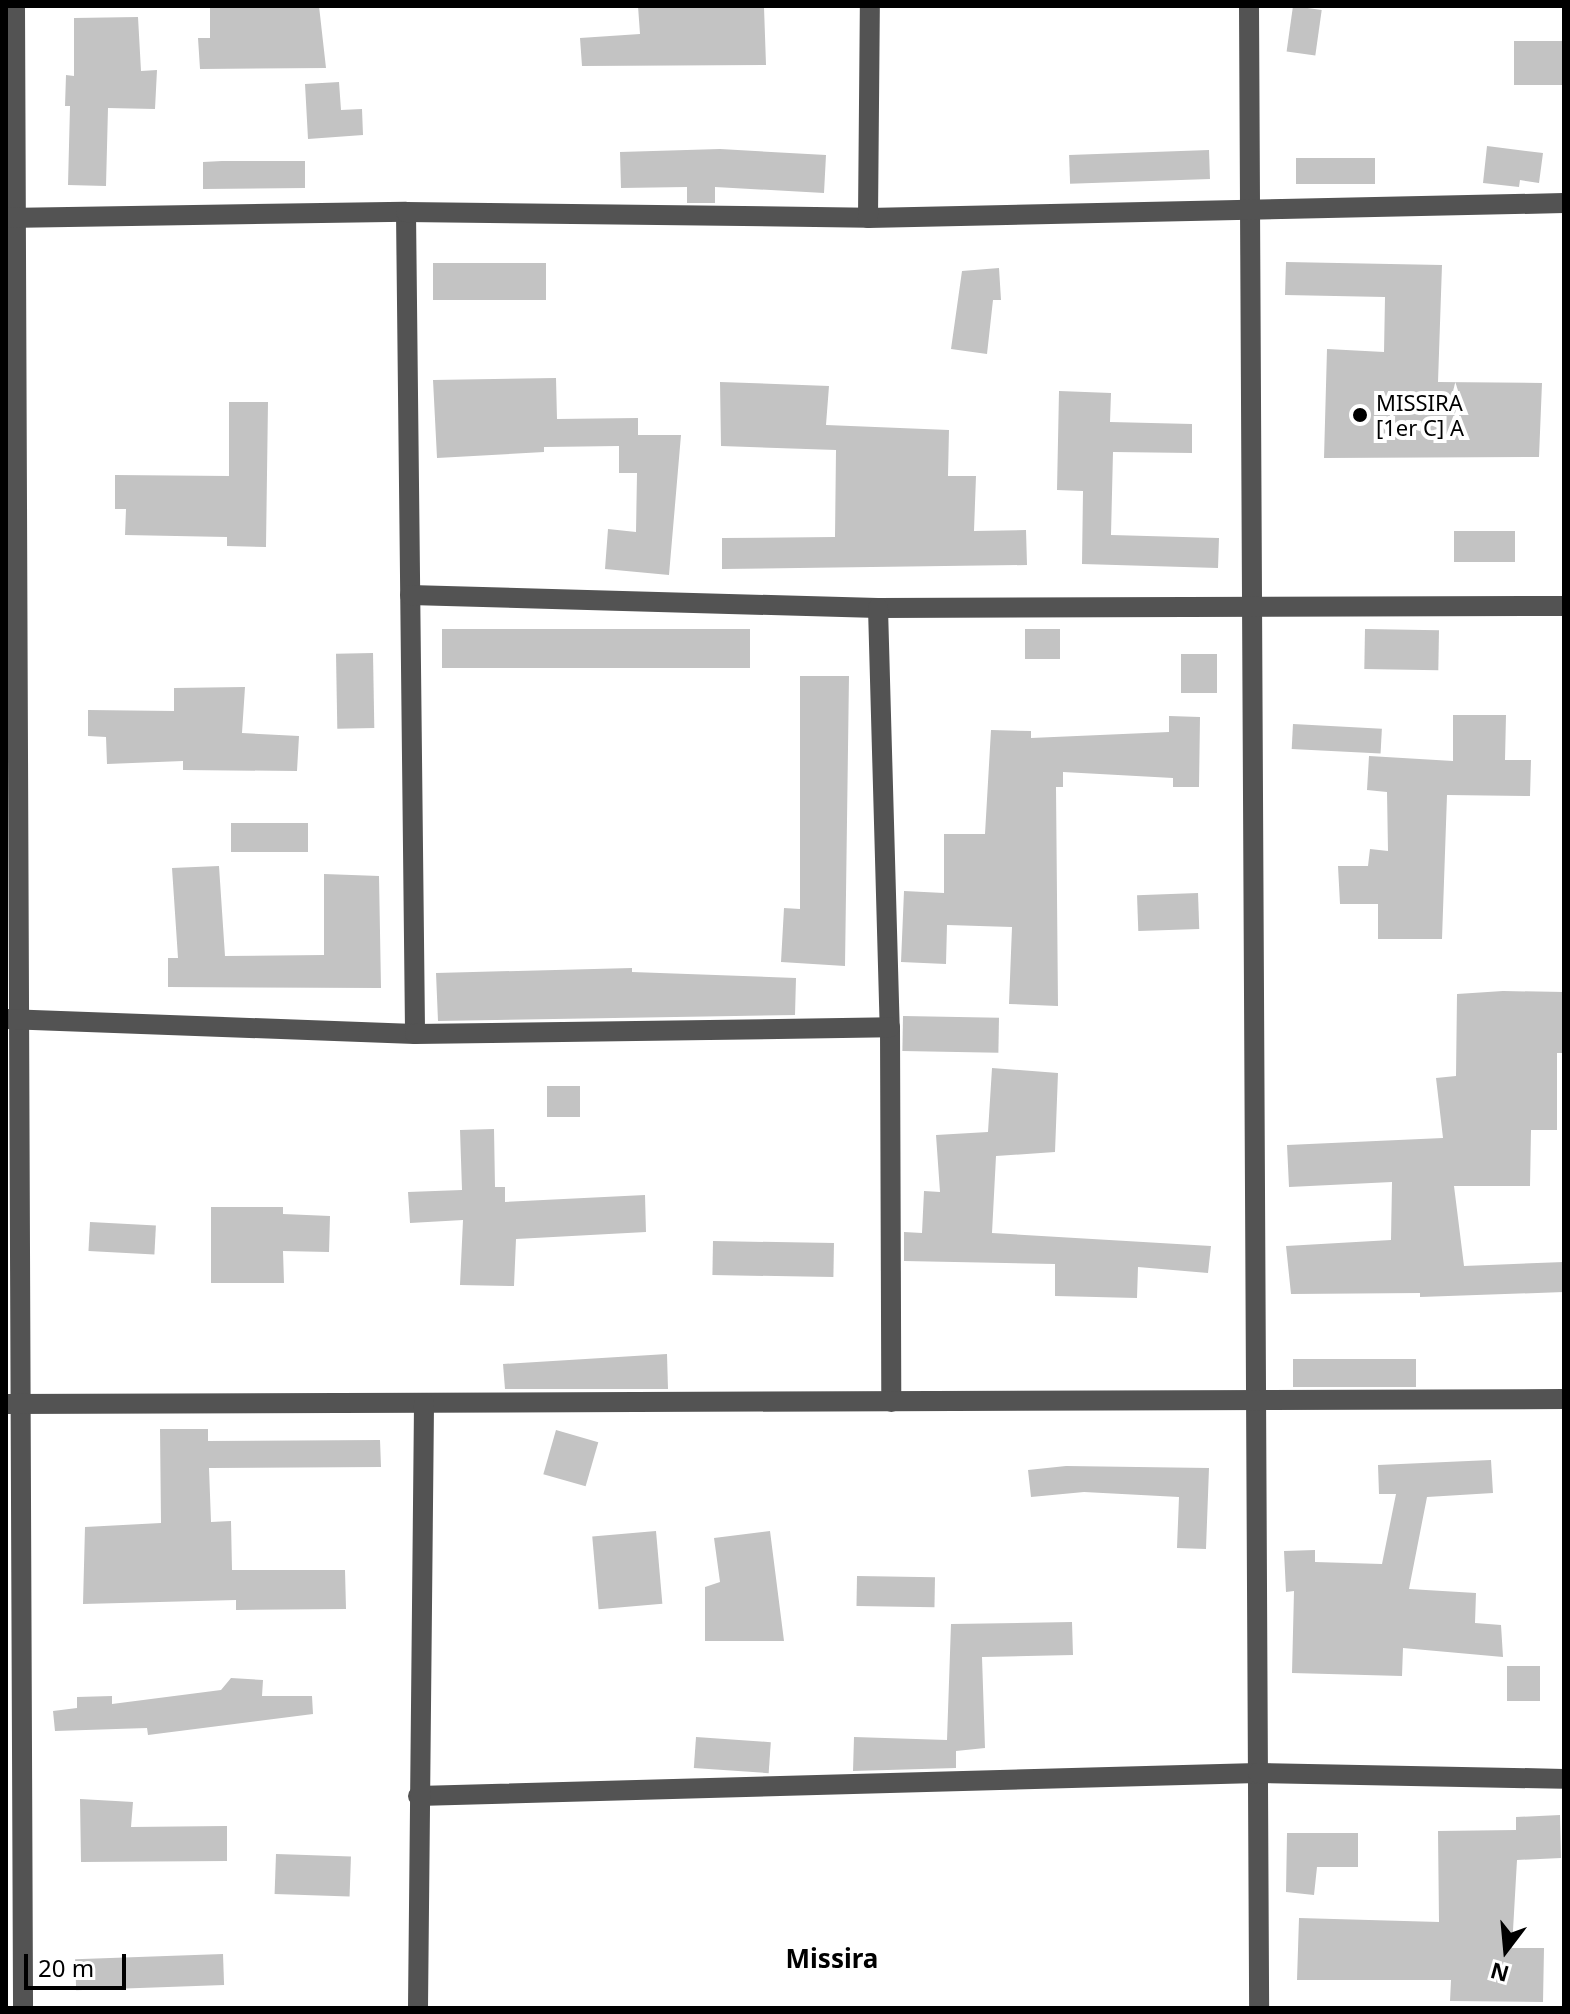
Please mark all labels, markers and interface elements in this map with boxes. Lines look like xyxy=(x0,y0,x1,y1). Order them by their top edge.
place label: MISSIRA [1er C] A xyxy=(1376,389,1464,440)
marker: MISSIRA [1er C] A xyxy=(1351,406,1369,424)
north arrow xyxy=(1466,1910,1546,1990)
scale bar xyxy=(28,1938,130,1988)
district label: Missira xyxy=(786,1943,878,1975)
text: 20 m xyxy=(38,1951,94,1984)
text: N xyxy=(1487,1956,1512,1990)

